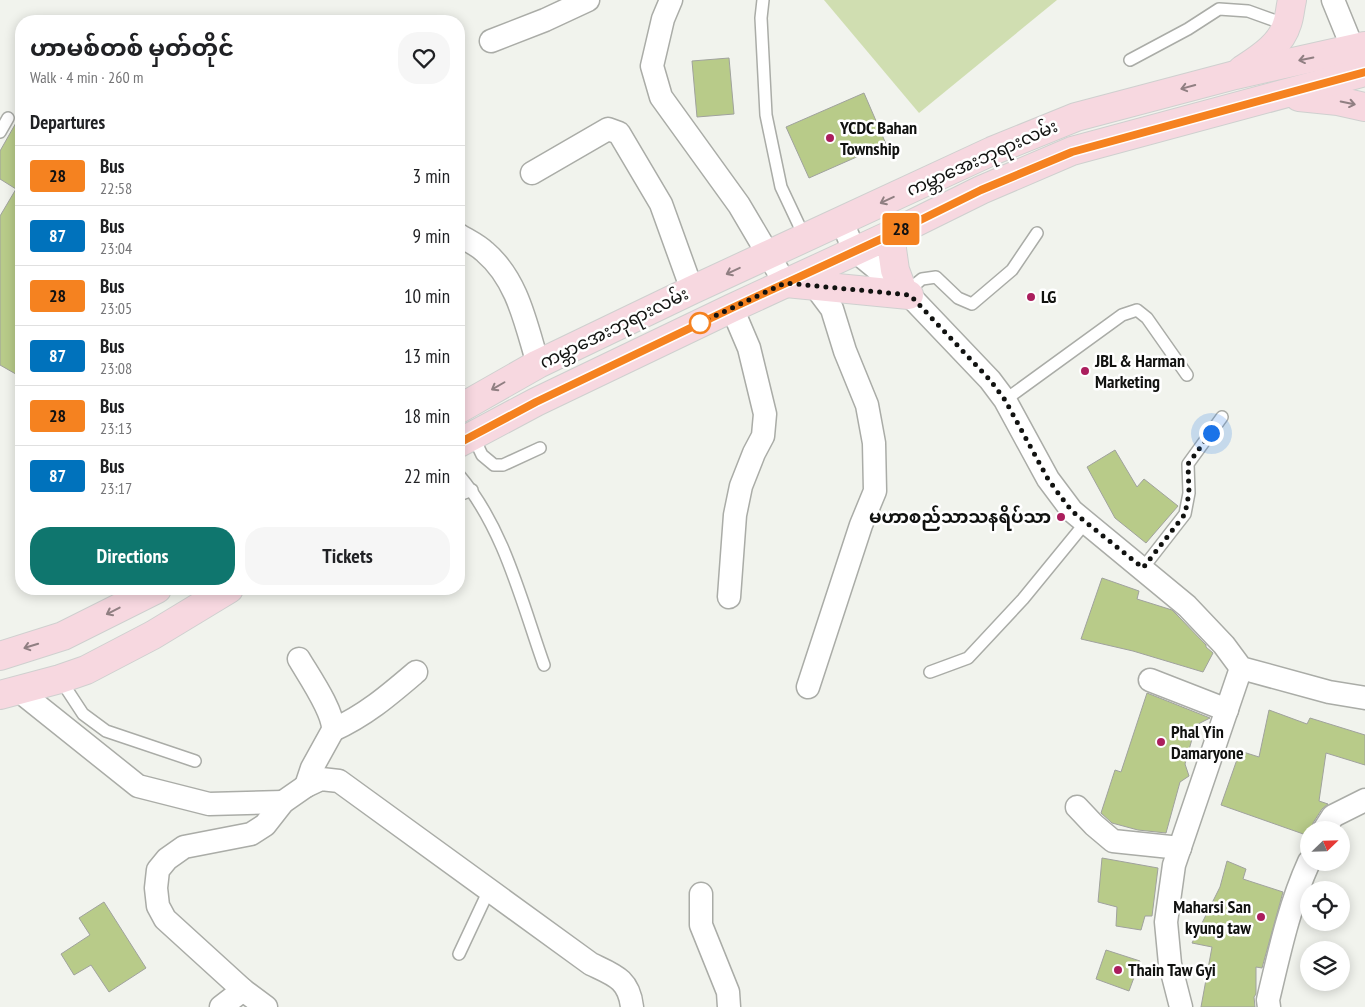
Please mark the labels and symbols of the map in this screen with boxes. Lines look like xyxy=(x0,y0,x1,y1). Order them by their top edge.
one-way arrow xyxy=(1298,55,1314,64)
one-way arrow xyxy=(1180,83,1196,92)
one-way arrow xyxy=(1340,99,1356,108)
street label: ကမ္ဘာအေးဘုရားလမ်း xyxy=(902,113,1063,205)
place label: YCDC Bahan Township xyxy=(839,116,917,160)
marker: YCDC Bahan Township xyxy=(824,132,836,144)
one-way arrow xyxy=(880,196,895,206)
line badge: 28 xyxy=(878,213,924,245)
one-way arrow xyxy=(726,266,741,276)
street label: ကမ္ဘာအေးဘုရားလမ်း xyxy=(535,281,694,377)
place label: LG xyxy=(1041,285,1056,308)
marker: LG xyxy=(1025,291,1037,303)
unlabelled marker xyxy=(689,312,711,334)
place label: JBL & Harman Marketing xyxy=(1094,349,1185,393)
marker: JBL & Harman Marketing xyxy=(1079,365,1091,377)
one-way arrow xyxy=(492,382,506,392)
your location xyxy=(1199,421,1224,446)
place label: မဟာစည်သာသနရိပ်သာ xyxy=(869,505,1051,531)
marker: မဟာစည်သာသနရိပ်သာ xyxy=(1055,511,1067,523)
one-way arrow xyxy=(106,607,121,616)
one-way arrow xyxy=(24,642,40,651)
place label: Phal Yin Damaryone xyxy=(1171,720,1244,764)
marker: Phal Yin Damaryone xyxy=(1155,736,1167,748)
north arrow xyxy=(1300,821,1350,871)
place label: Maharsi San kyung taw xyxy=(1173,895,1251,939)
marker: Maharsi San kyung taw xyxy=(1255,911,1267,923)
place label: Thain Taw Gyi xyxy=(1128,958,1216,981)
marker: Thain Taw Gyi xyxy=(1112,964,1124,976)

